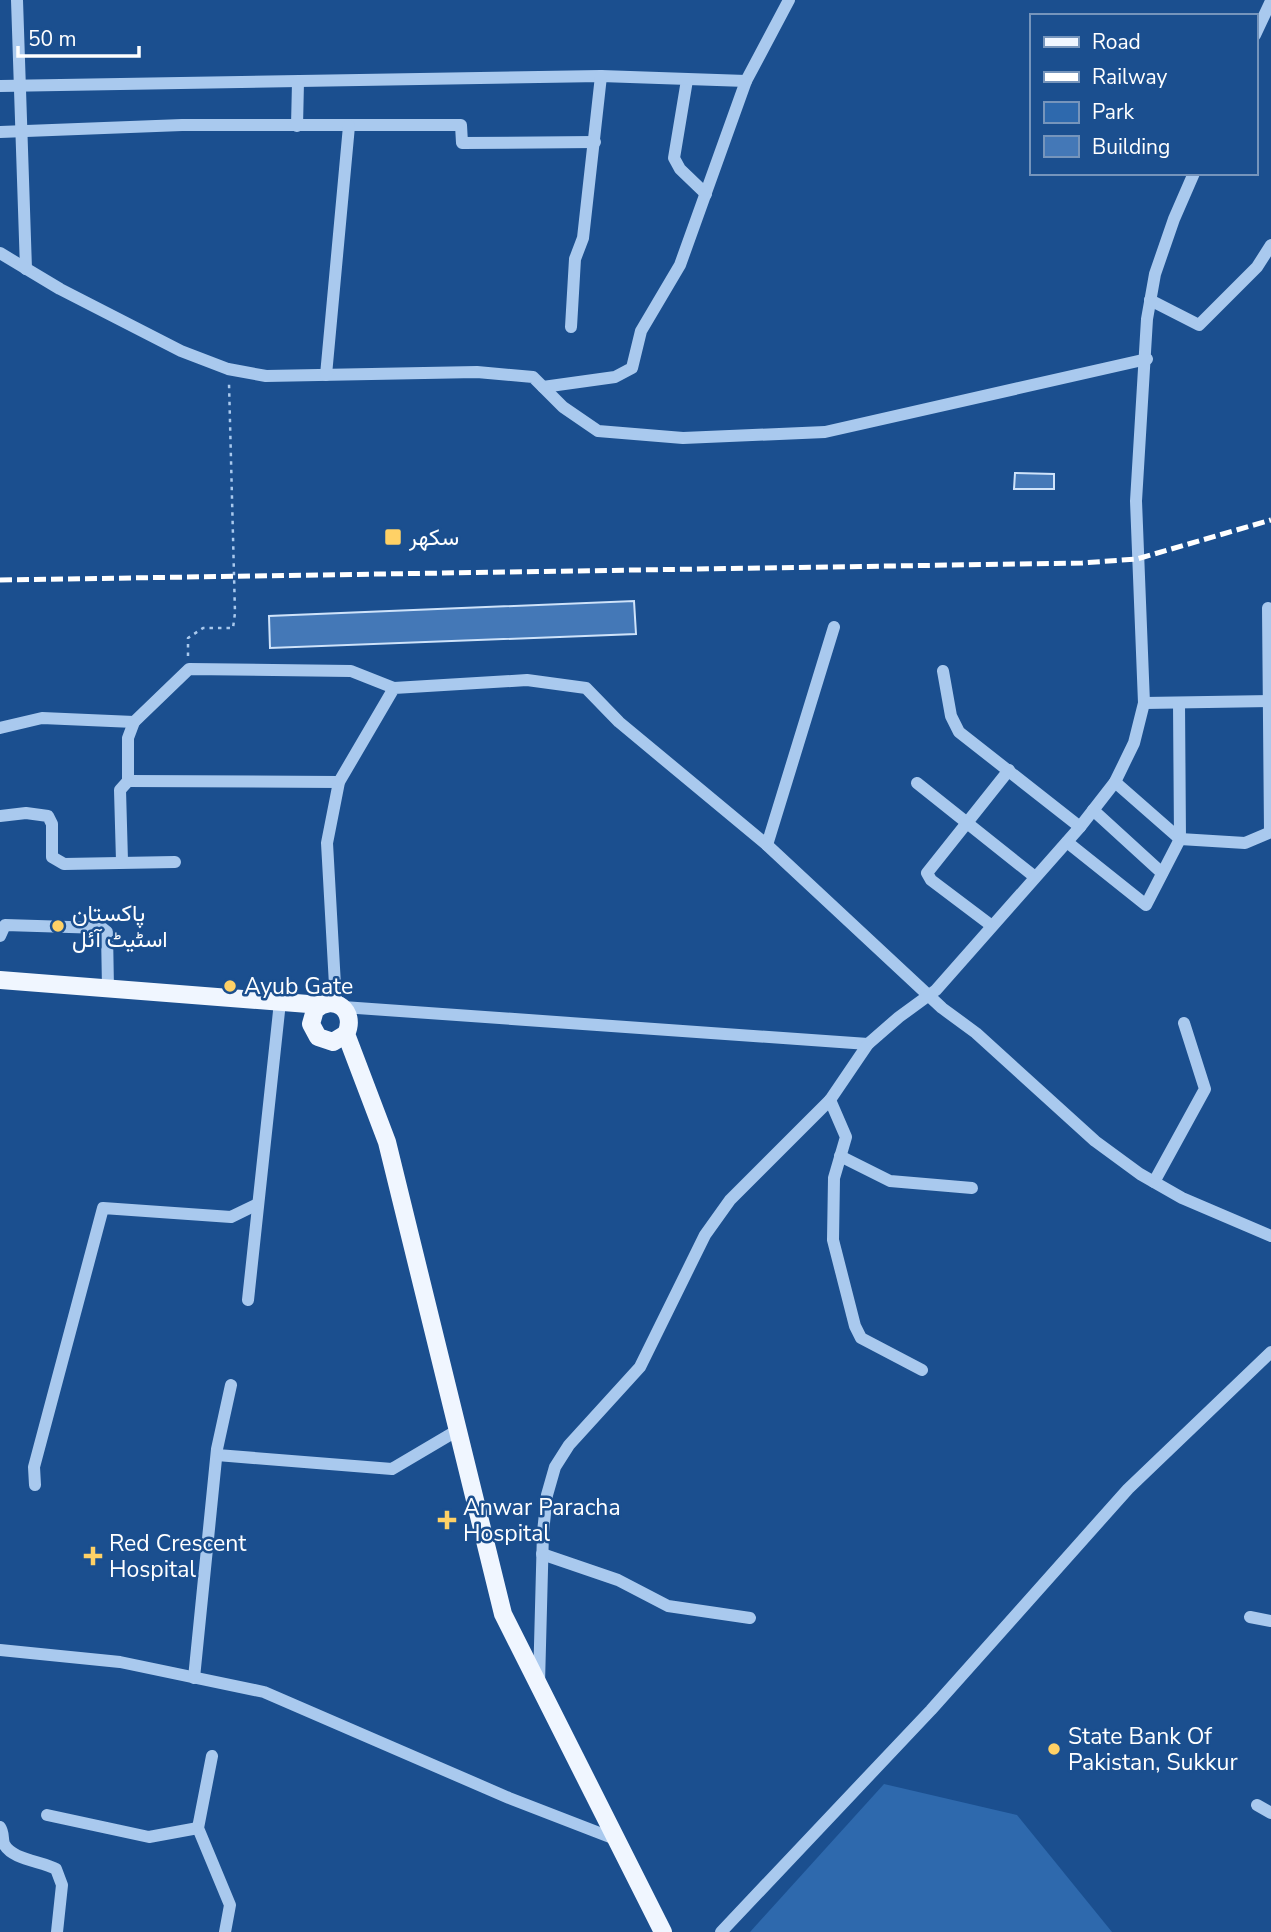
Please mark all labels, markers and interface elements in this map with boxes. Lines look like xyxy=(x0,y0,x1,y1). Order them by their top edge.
scale bar xyxy=(18,14,138,58)
legend xyxy=(1030,14,1257,175)
text: 50 m xyxy=(28,25,77,53)
text: Road xyxy=(1092,28,1141,56)
text: Railway xyxy=(1092,63,1167,91)
text: Park xyxy=(1092,98,1134,126)
text: Building xyxy=(1092,133,1170,161)
place label: سكهر xyxy=(408,522,459,553)
marker: سكهر xyxy=(383,527,403,547)
place label: پاکستان اسٹیٹ آئل xyxy=(72,898,168,955)
marker: پاکستان اسٹیٹ آئل xyxy=(50,918,66,934)
place label: Ayub Gate xyxy=(244,971,353,1002)
marker: Ayub Gate xyxy=(222,978,238,994)
place label: Anwar Paracha Hospital xyxy=(463,1492,621,1549)
marker: Anwar Paracha Hospital xyxy=(437,1510,457,1530)
place label: Red Crescent Hospital xyxy=(109,1528,247,1585)
marker: Red Crescent Hospital xyxy=(83,1546,103,1566)
place label: State Bank Of Pakistan, Sukkur xyxy=(1068,1721,1238,1778)
marker: State Bank Of Pakistan, Sukkur xyxy=(1046,1741,1062,1757)

